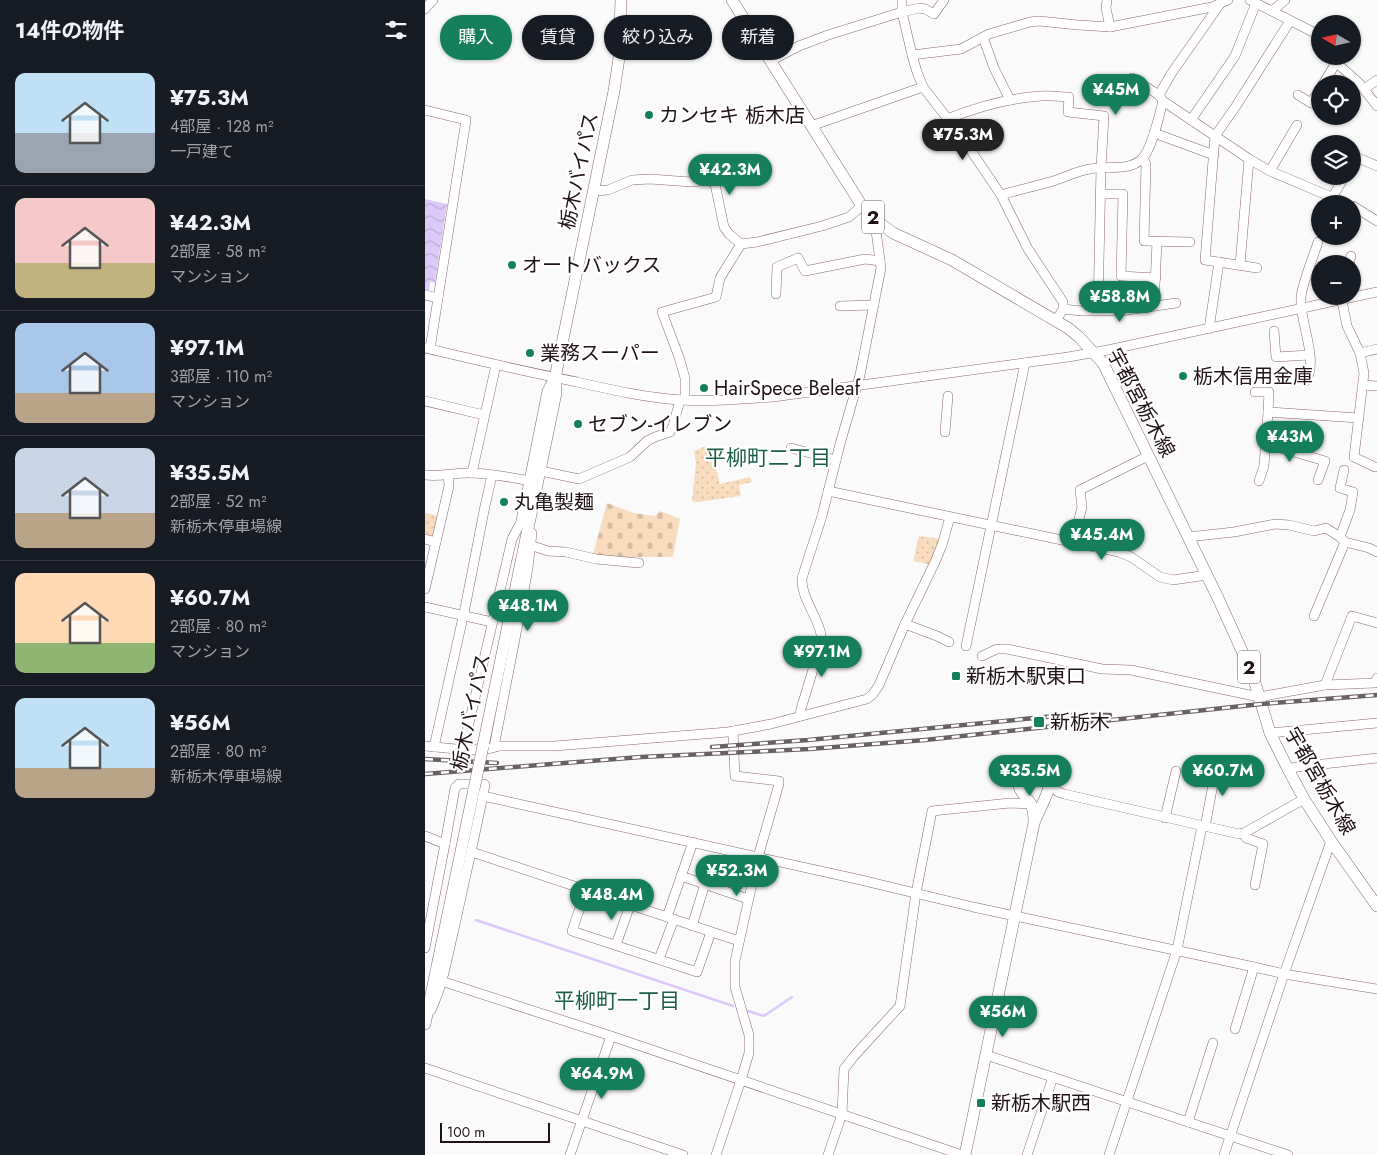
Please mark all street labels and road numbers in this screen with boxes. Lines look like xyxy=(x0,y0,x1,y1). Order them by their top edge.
street label: 栃木バイパス xyxy=(552,109,606,233)
road number: 2 xyxy=(862,200,884,233)
street label: 宇都宮栃木線 xyxy=(1100,343,1182,463)
street label: 栃木バイパス xyxy=(444,650,498,774)
road number: 2 xyxy=(1238,650,1260,684)
street label: 宇都宮栃木線 xyxy=(1277,722,1363,840)

